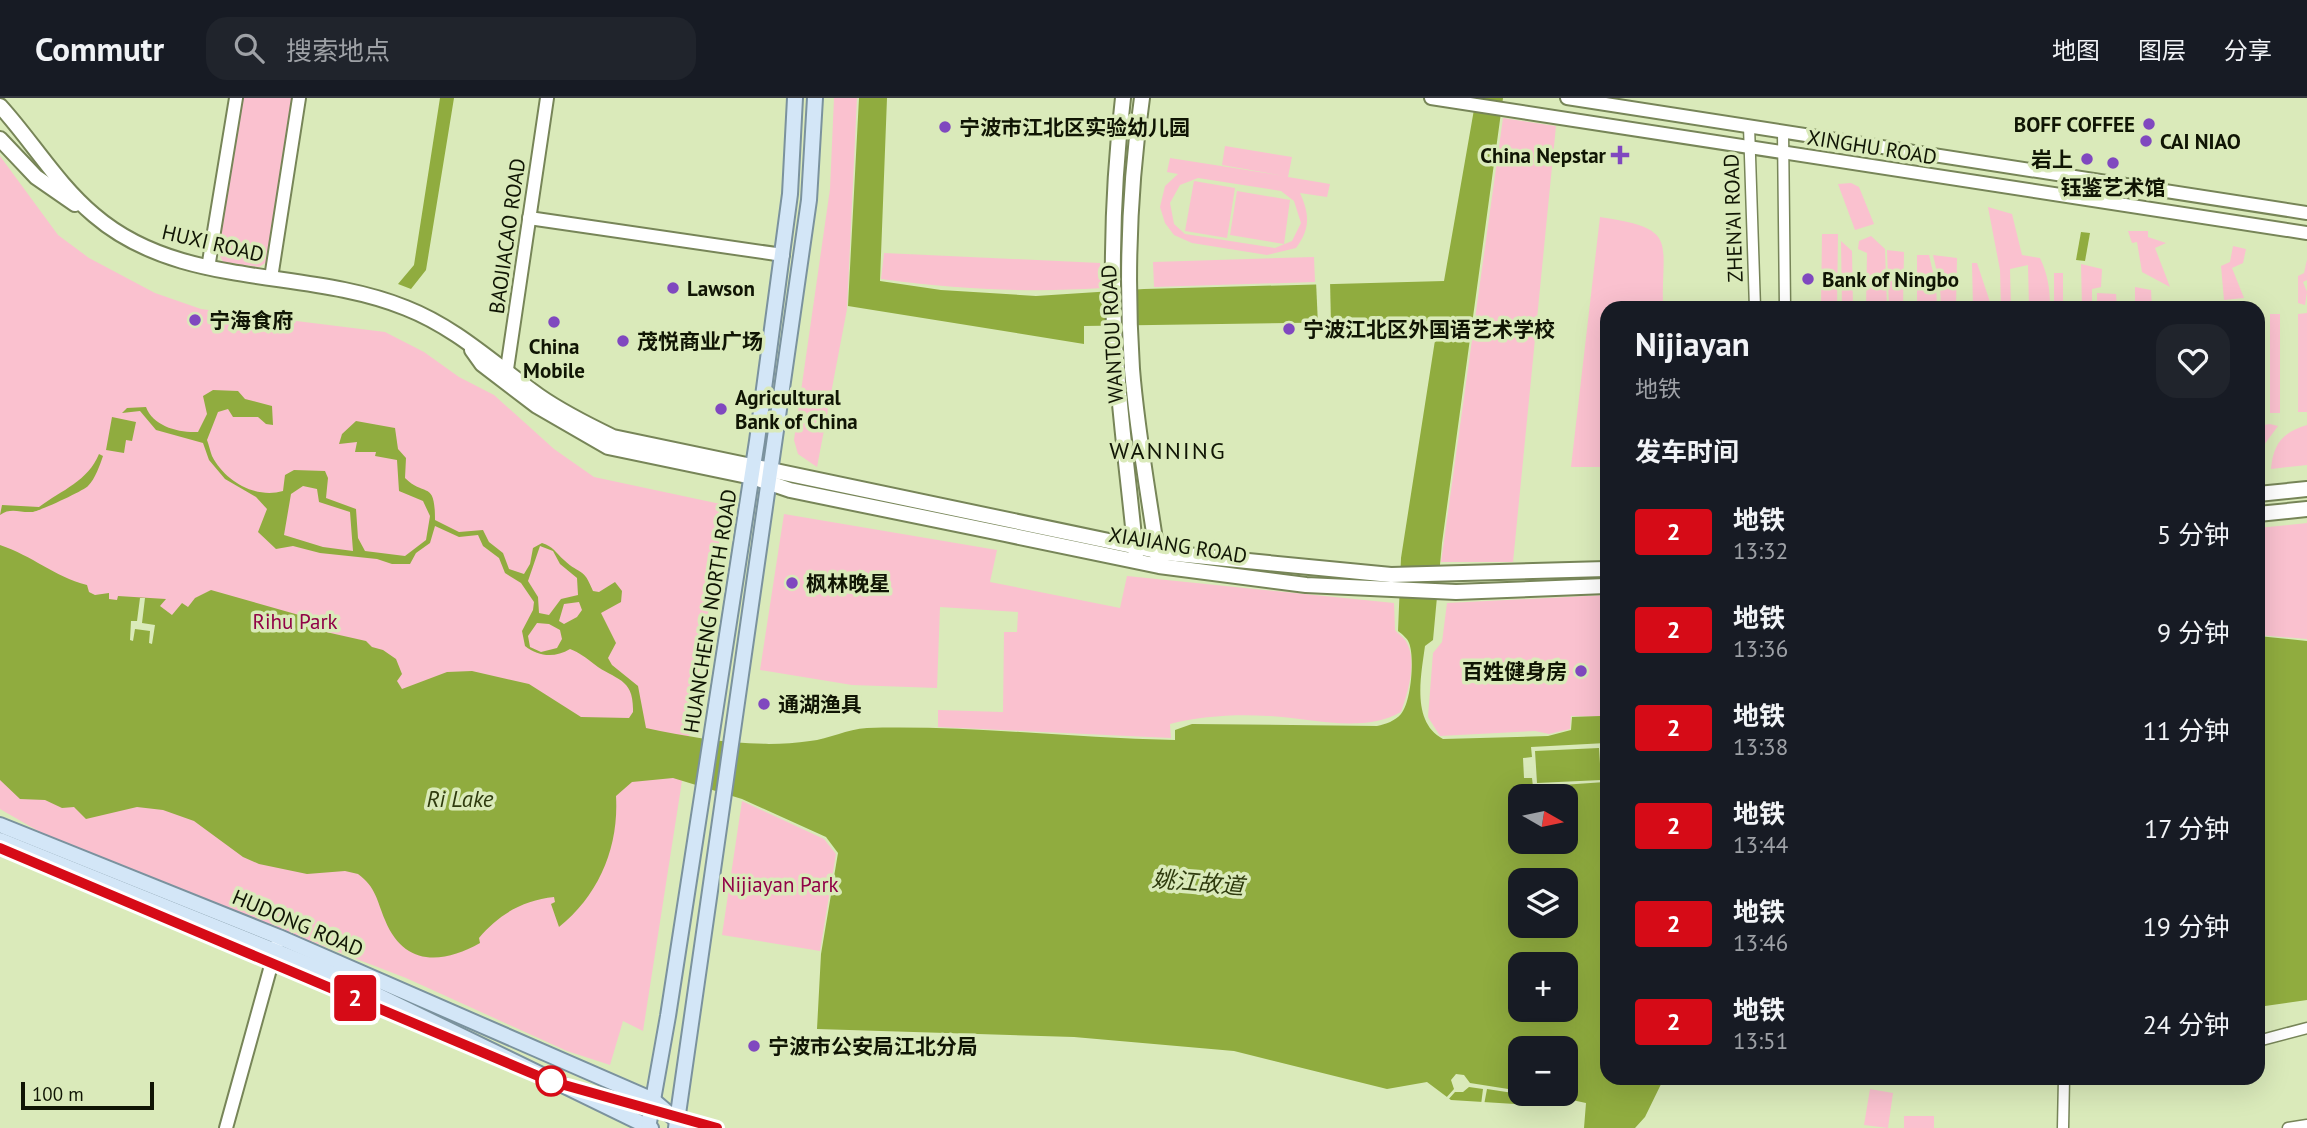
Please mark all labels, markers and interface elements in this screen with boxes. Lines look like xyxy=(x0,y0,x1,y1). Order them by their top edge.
search box xyxy=(206,17,696,80)
text: Commutr xyxy=(35,27,164,70)
icon: search xyxy=(230,29,268,67)
text: 搜索地点 xyxy=(286,34,390,67)
text: 地图 xyxy=(2052,35,2100,66)
text: 图层 xyxy=(2138,35,2186,66)
text: 分享 xyxy=(2224,35,2272,66)
place label: BOFF COFFEE xyxy=(2014,111,2135,138)
place label: 宁波市江北区实验幼儿园 xyxy=(959,114,1190,141)
marker: BOFF COFFEE xyxy=(2141,116,2157,132)
marker: 宁波市江北区实验幼儿园 xyxy=(937,119,953,135)
street label: XINGHU ROAD xyxy=(1805,123,1939,171)
place label: CAI NIAO xyxy=(2160,128,2241,155)
marker: CAI NIAO xyxy=(2138,133,2154,149)
place label: China Nepstar xyxy=(1480,142,1607,169)
place label: 岩上 xyxy=(2031,146,2073,173)
marker: China Nepstar xyxy=(1612,147,1628,163)
marker: 岩上 xyxy=(2079,151,2095,167)
street label: ZHEN'AI ROAD xyxy=(1717,153,1749,283)
marker: 钰鉴艺术馆 xyxy=(2105,155,2121,171)
street label: BAOJIACAO ROAD xyxy=(483,156,531,316)
place label: 钰鉴艺术馆 xyxy=(2061,174,2166,201)
street label: HUXI ROAD xyxy=(159,218,267,268)
street label: WANTOU ROAD xyxy=(1095,264,1129,404)
place label: Bank of Ningbo xyxy=(1822,266,1959,293)
marker: Bank of Ningbo xyxy=(1800,271,1816,287)
place label: Lawson xyxy=(687,275,755,302)
marker: Lawson xyxy=(665,280,681,296)
place label: 宁海食府 xyxy=(209,307,293,334)
marker: 宁海食府 xyxy=(187,312,203,328)
marker: China Mobile xyxy=(546,314,562,330)
place label: 宁波江北区外国语艺术学校 xyxy=(1303,316,1555,343)
marker: 宁波江北区外国语艺术学校 xyxy=(1281,321,1297,337)
text: Nijiayan xyxy=(1635,322,1750,365)
button: heart xyxy=(2156,324,2230,398)
place label: 茂悦商业广场 xyxy=(637,328,763,355)
place label: China Mobile xyxy=(523,333,585,384)
marker: 茂悦商业广场 xyxy=(615,333,631,349)
text: 地铁 xyxy=(1635,374,1681,403)
place label: Agricultural Bank of China xyxy=(735,384,858,435)
marker: Agricultural Bank of China xyxy=(713,401,729,417)
district label: WANNING xyxy=(1109,435,1227,466)
text: 发车时间 xyxy=(1635,435,1739,468)
street label: HUANCHENG NORTH ROAD xyxy=(677,487,743,735)
text: 地铁 xyxy=(1733,503,1785,536)
text: 2 xyxy=(1667,516,1680,547)
text: 5 分钟 xyxy=(2157,518,2230,551)
street label: XIAJIANG ROAD xyxy=(1107,521,1249,569)
text: 13:32 xyxy=(1733,536,1788,565)
place label: 枫林晚星 xyxy=(806,570,890,597)
marker: 枫林晚星 xyxy=(784,575,800,591)
text: 地铁 xyxy=(1733,601,1785,634)
park label: Rihu Park xyxy=(252,608,338,635)
text: 2 xyxy=(1667,614,1680,645)
text: 9 分钟 xyxy=(2157,616,2230,649)
text: 13:36 xyxy=(1733,634,1788,663)
place label: 百姓健身房 xyxy=(1462,658,1567,685)
marker: 百姓健身房 xyxy=(1573,663,1589,679)
place label: 通湖渔具 xyxy=(778,691,862,718)
marker: 通湖渔具 xyxy=(756,696,772,712)
text: 地铁 xyxy=(1733,699,1785,732)
text: 2 xyxy=(1667,712,1680,743)
text: 11 分钟 xyxy=(2143,714,2230,747)
text: 13:38 xyxy=(1733,732,1788,761)
water label: Ri Lake xyxy=(427,784,494,813)
north arrow xyxy=(1508,784,1578,854)
map controls xyxy=(1508,784,1578,1106)
text: 地铁 xyxy=(1733,797,1785,830)
text: 2 xyxy=(1667,810,1680,841)
text: 17 分钟 xyxy=(2144,812,2230,845)
text: 13:44 xyxy=(1733,830,1788,859)
water label: 姚江故道 xyxy=(1151,864,1248,901)
button: layers xyxy=(1508,868,1578,938)
park label: Nijiayan Park xyxy=(721,871,839,898)
street label: HUDONG ROAD xyxy=(228,883,368,963)
text: 地铁 xyxy=(1733,895,1785,928)
text: 2 xyxy=(1667,908,1680,939)
text: 19 分钟 xyxy=(2143,910,2230,943)
text: 13:46 xyxy=(1733,928,1788,957)
button: + xyxy=(1508,952,1578,1022)
line badge: 2 xyxy=(332,975,378,1021)
text: 2 xyxy=(348,982,362,1013)
text: 地铁 xyxy=(1733,993,1785,1026)
text: 2 xyxy=(1667,1006,1680,1037)
text: 24 分钟 xyxy=(2143,1008,2230,1041)
text: 13:51 xyxy=(1733,1026,1788,1055)
place label: 宁波市公安局江北分局 xyxy=(768,1033,978,1060)
button: − xyxy=(1508,1036,1578,1106)
marker: 宁波市公安局江北分局 xyxy=(746,1038,762,1054)
unlabelled marker xyxy=(536,1066,566,1096)
scale bar xyxy=(21,1079,154,1111)
text: 100 m xyxy=(32,1082,84,1106)

